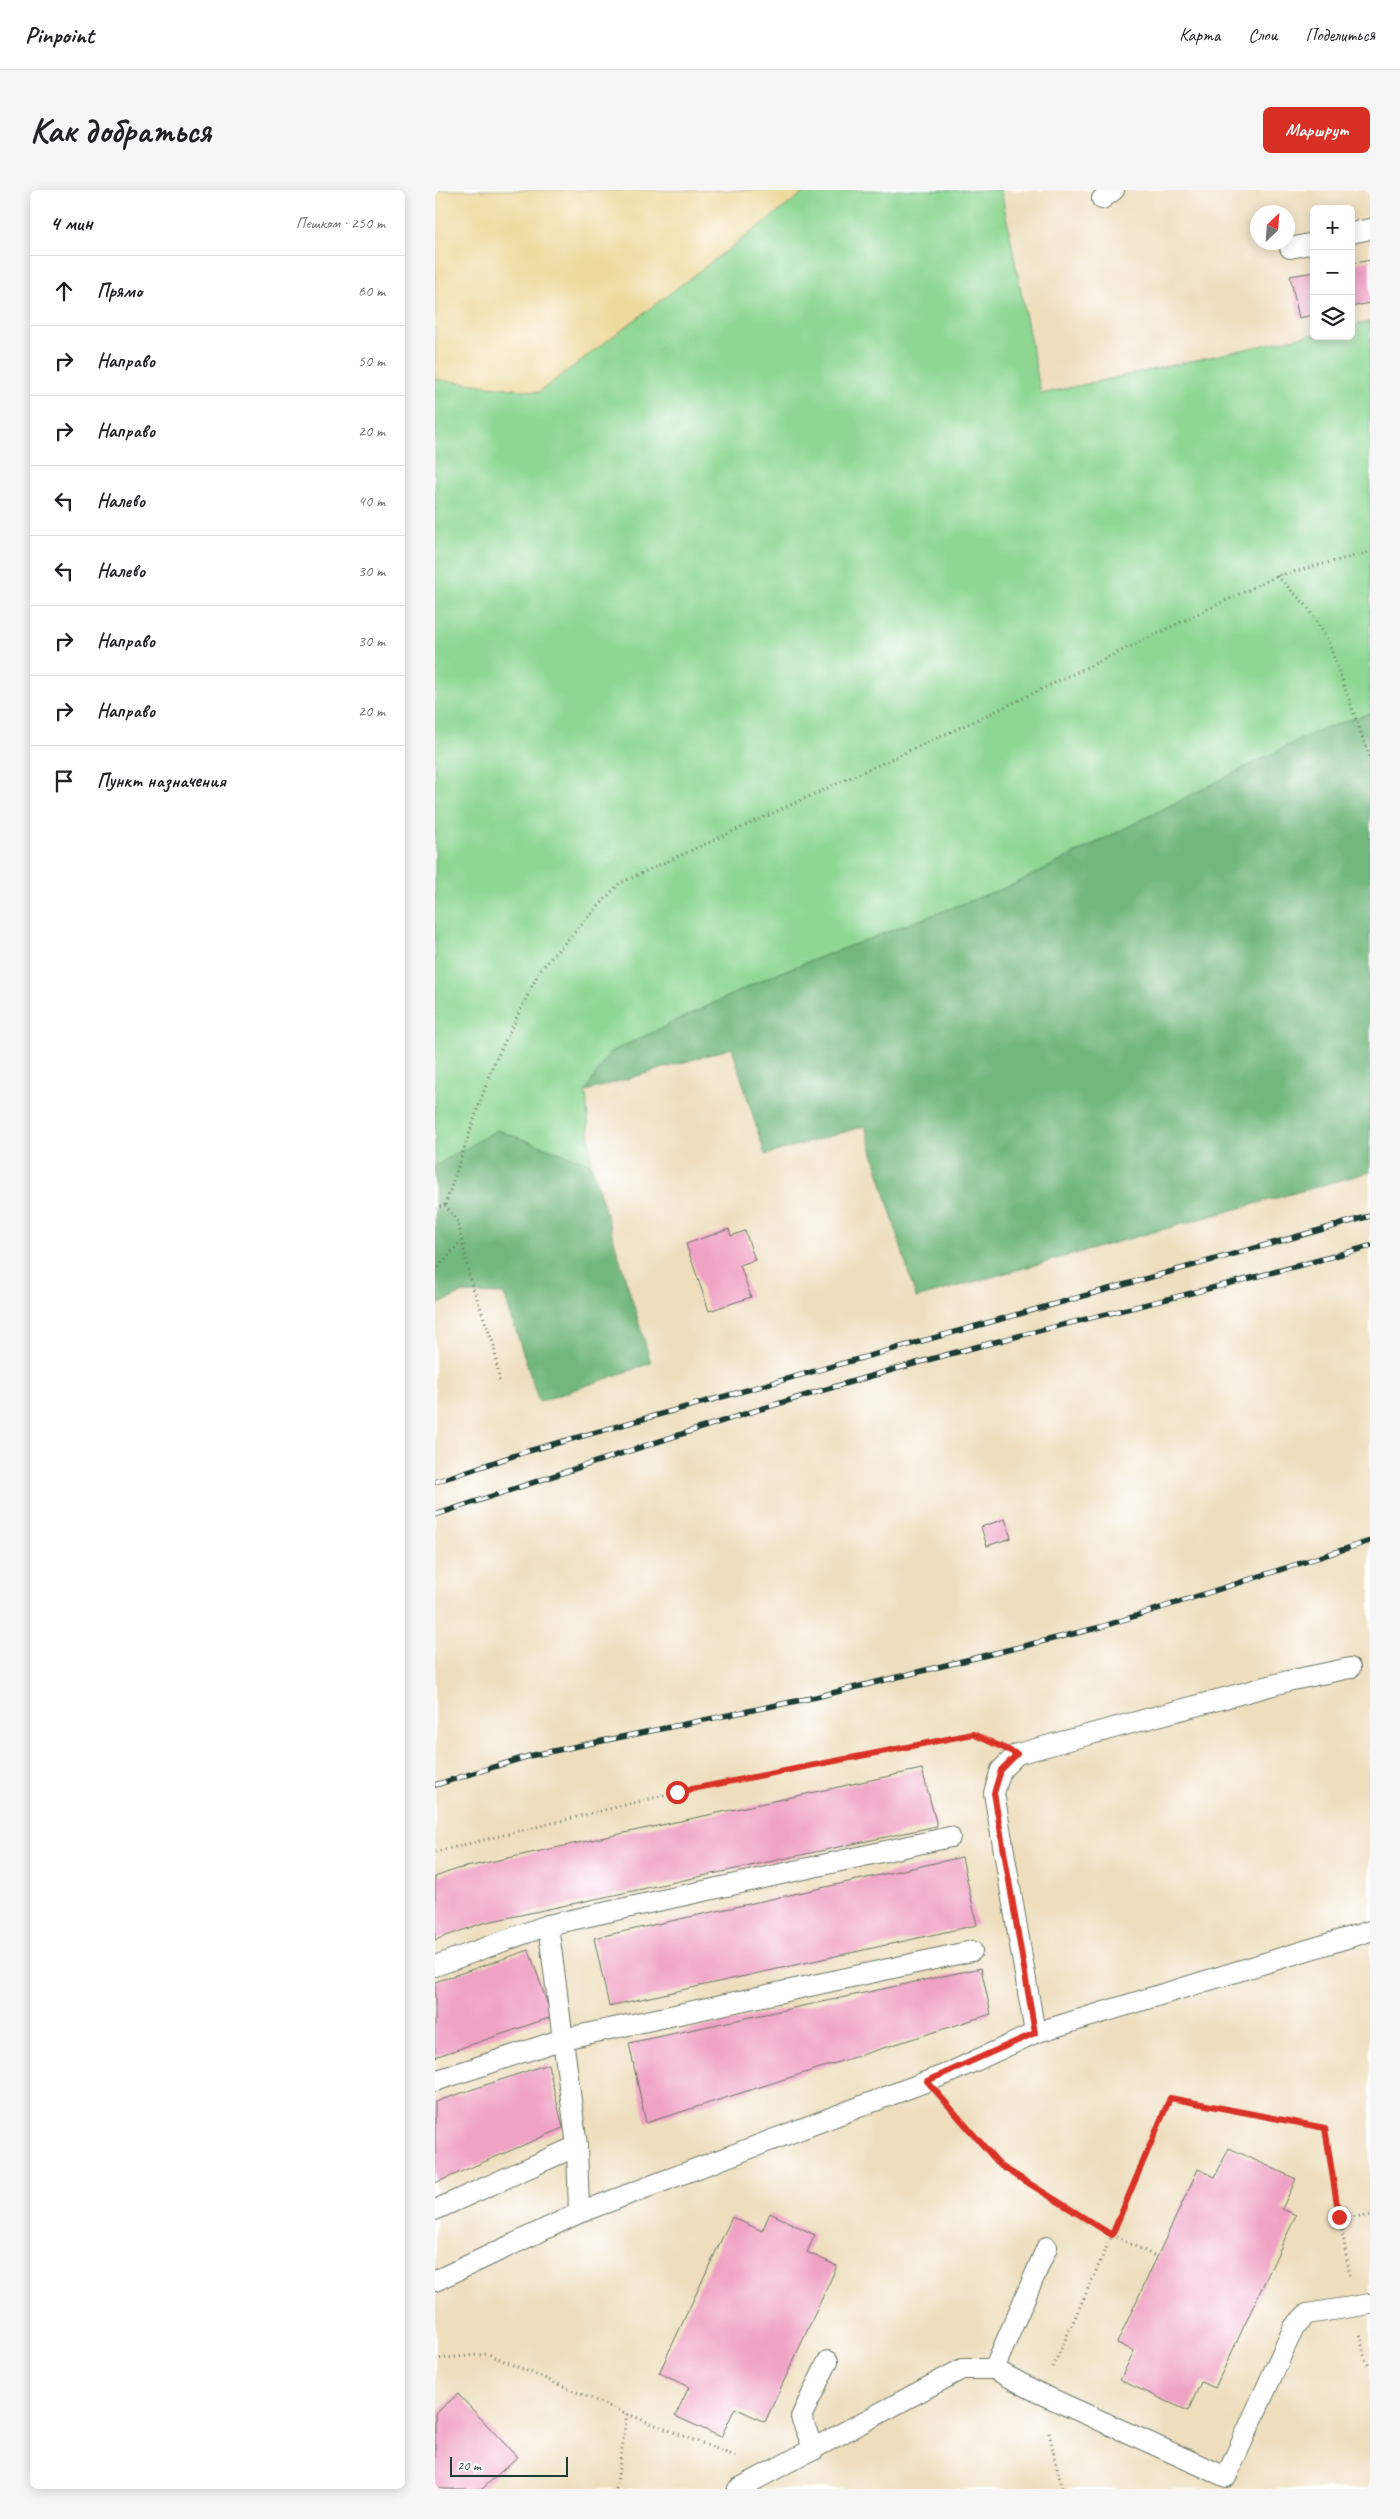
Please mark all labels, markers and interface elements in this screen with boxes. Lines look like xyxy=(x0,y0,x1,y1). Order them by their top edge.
text: Pinpoint xyxy=(25,20,94,50)
text: Карта xyxy=(1179,24,1220,46)
text: Слои xyxy=(1248,24,1277,46)
text: Поделиться xyxy=(1305,24,1375,46)
button: Маршрут xyxy=(1263,107,1370,153)
text: Как добраться xyxy=(30,108,211,153)
north arrow xyxy=(1250,205,1295,250)
map controls xyxy=(1310,205,1355,340)
button: + xyxy=(1310,205,1355,250)
text: 4 мин xyxy=(50,210,93,236)
text: Пешком · 250 m xyxy=(296,213,385,233)
button: − xyxy=(1310,250,1355,295)
icon: ahead xyxy=(50,277,78,305)
text: Прямо xyxy=(97,279,142,303)
text: 60 m xyxy=(358,281,385,301)
button: layers xyxy=(1310,295,1355,340)
icon: right xyxy=(50,347,78,375)
text: Направо xyxy=(97,349,155,373)
text: 50 m xyxy=(358,351,385,371)
icon: right xyxy=(50,417,78,445)
text: Направо xyxy=(97,419,155,443)
text: 20 m xyxy=(358,421,385,441)
icon: left xyxy=(50,487,78,515)
text: Налево xyxy=(97,489,145,513)
text: 40 m xyxy=(358,491,385,511)
icon: left xyxy=(50,557,78,585)
text: Налево xyxy=(97,559,145,583)
text: 30 m xyxy=(358,561,385,581)
icon: right xyxy=(50,627,78,655)
text: Направо xyxy=(97,629,155,653)
text: 30 m xyxy=(358,631,385,651)
icon: right xyxy=(50,697,78,725)
text: Направо xyxy=(97,699,155,723)
text: 20 m xyxy=(358,701,385,721)
icon: arrive xyxy=(50,767,78,795)
text: Пункт назначения xyxy=(97,769,226,793)
route start xyxy=(666,1781,689,1804)
route end xyxy=(1328,2206,1351,2229)
scale bar xyxy=(450,2454,567,2477)
text: 20 m xyxy=(457,2457,481,2474)

